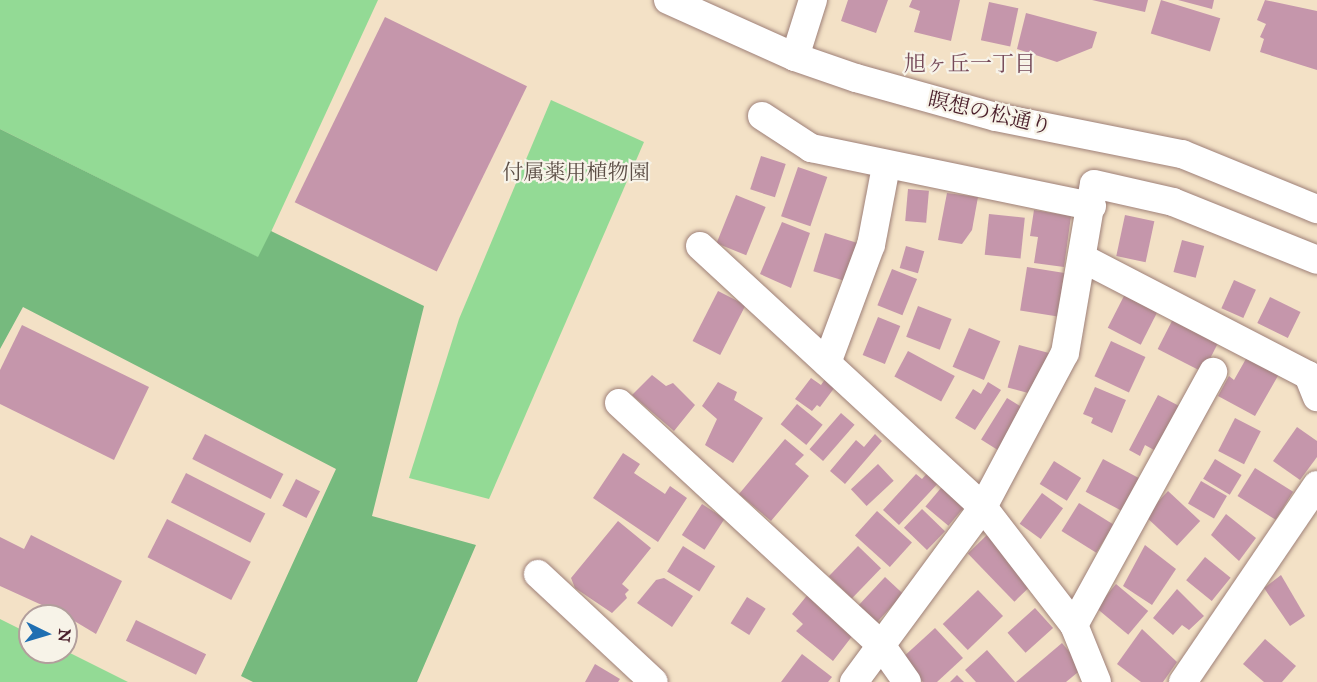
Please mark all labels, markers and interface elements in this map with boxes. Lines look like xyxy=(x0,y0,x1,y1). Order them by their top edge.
district label: 旭ヶ丘一丁目 xyxy=(904,51,1036,77)
street label: 瞑想の松通り xyxy=(926,87,1054,139)
park label: 付属薬用植物園 xyxy=(503,159,649,185)
north arrow xyxy=(18,604,78,664)
text: N xyxy=(54,628,74,643)

